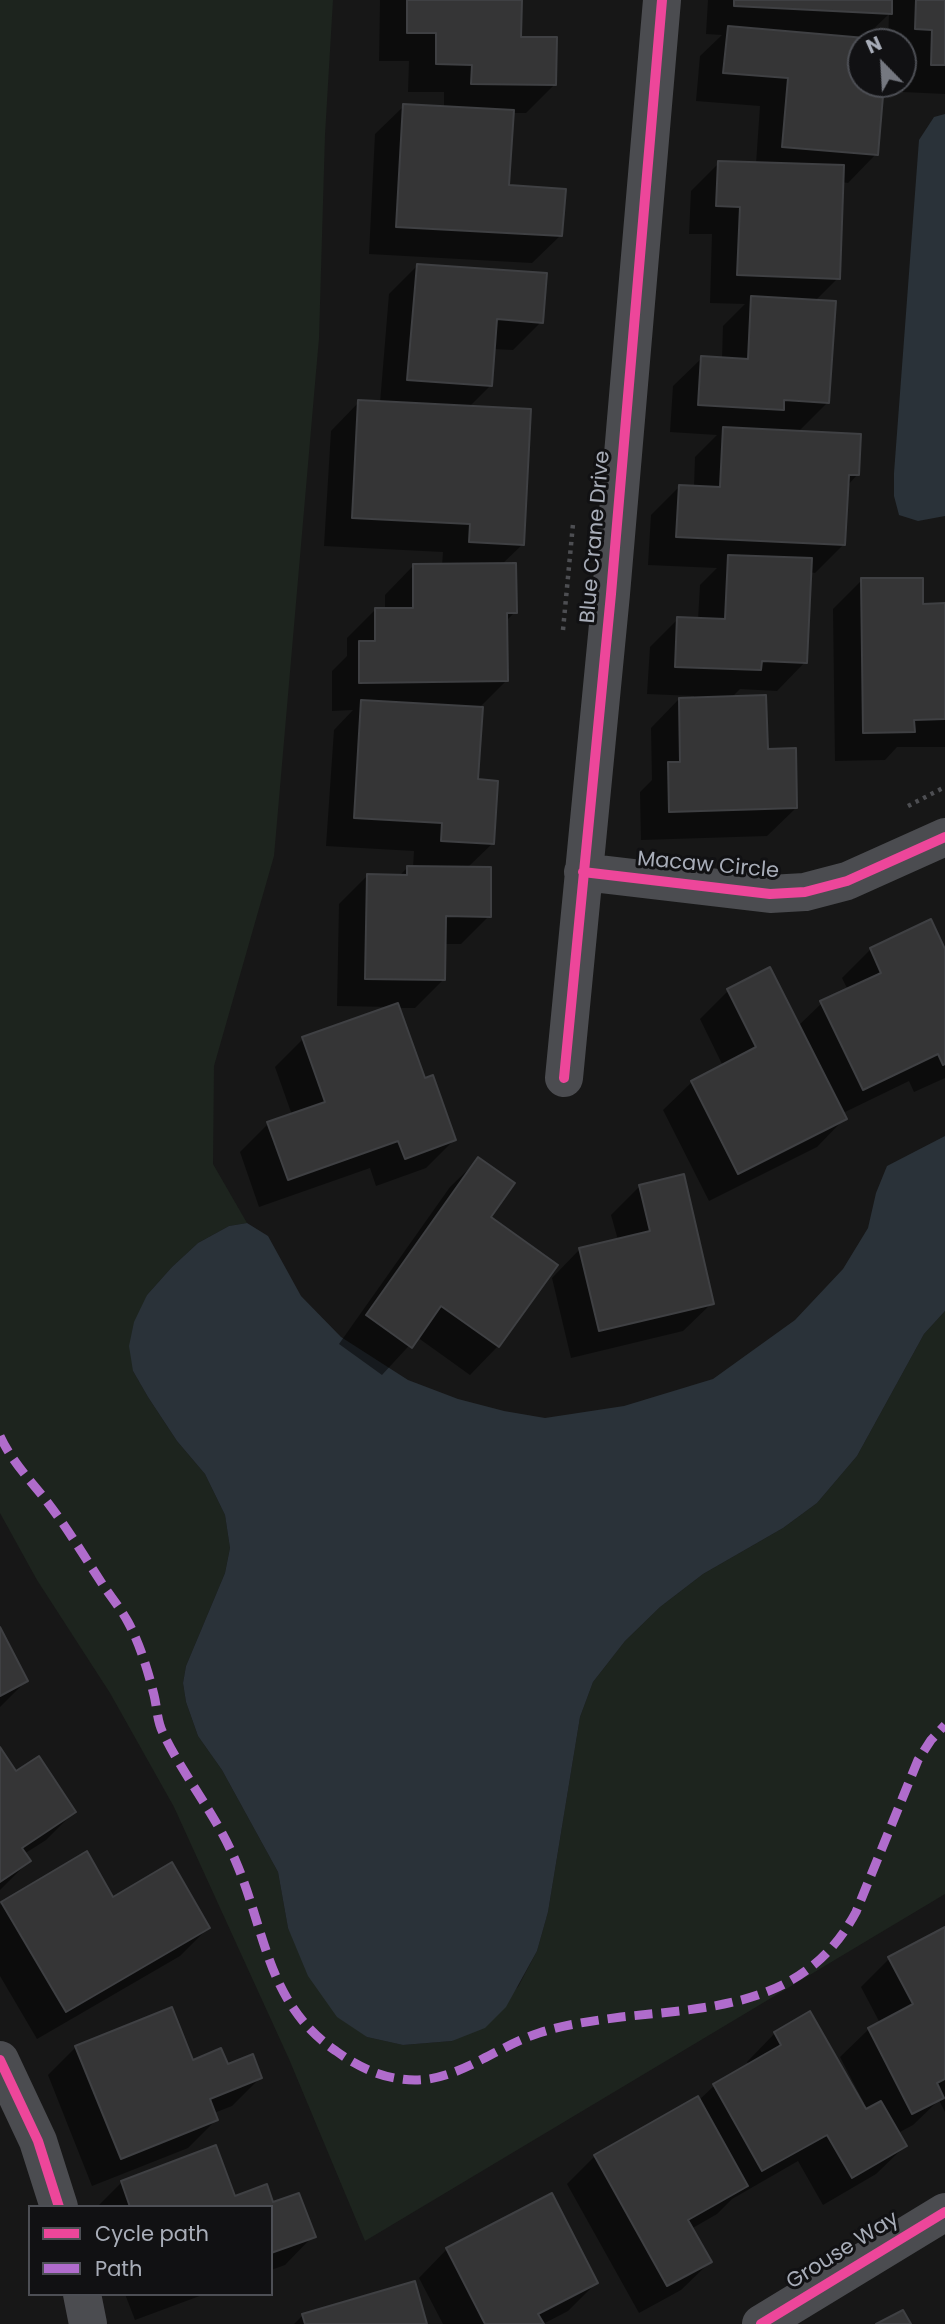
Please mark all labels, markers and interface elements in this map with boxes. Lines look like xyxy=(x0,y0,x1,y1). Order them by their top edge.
north arrow xyxy=(847,28,917,98)
text: N xyxy=(862,30,886,60)
street label: Blue Crane Drive xyxy=(576,450,616,624)
street label: Macaw Circle xyxy=(636,847,780,885)
legend xyxy=(28,2205,273,2296)
street label: Grouse Way xyxy=(782,2207,904,2295)
text: Cycle path xyxy=(95,2219,209,2248)
text: Path xyxy=(95,2254,142,2283)

